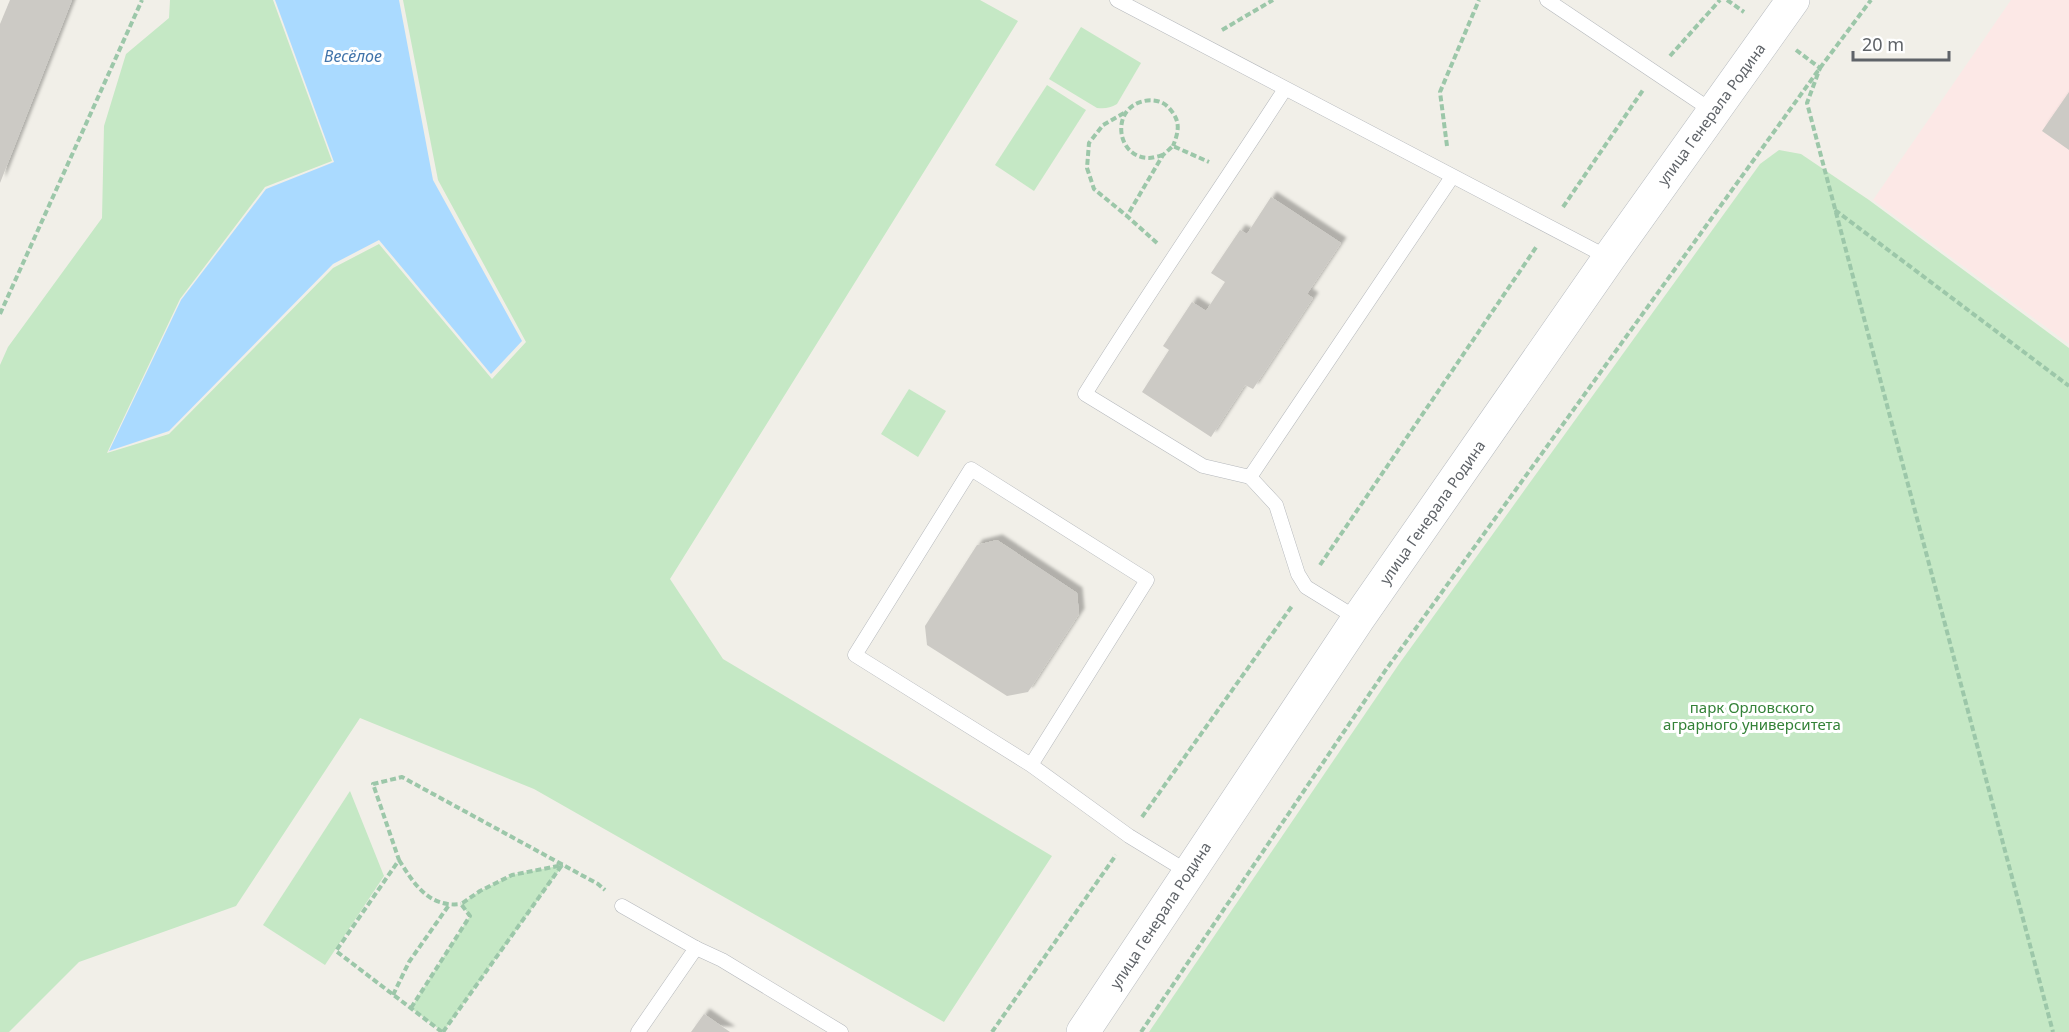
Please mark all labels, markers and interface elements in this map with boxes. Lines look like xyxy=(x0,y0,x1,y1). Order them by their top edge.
scale bar xyxy=(1853,24,1949,62)
text: 20 m xyxy=(1862,32,1904,56)
street label: улица Генерала Родина xyxy=(1653,39,1769,189)
water label: Весёлое xyxy=(324,45,382,67)
street label: улица Генерала Родина xyxy=(1375,436,1489,588)
park label: парк Орловского аграрного университета xyxy=(1663,697,1841,734)
street label: улица Генерала Родина xyxy=(1105,838,1215,992)

